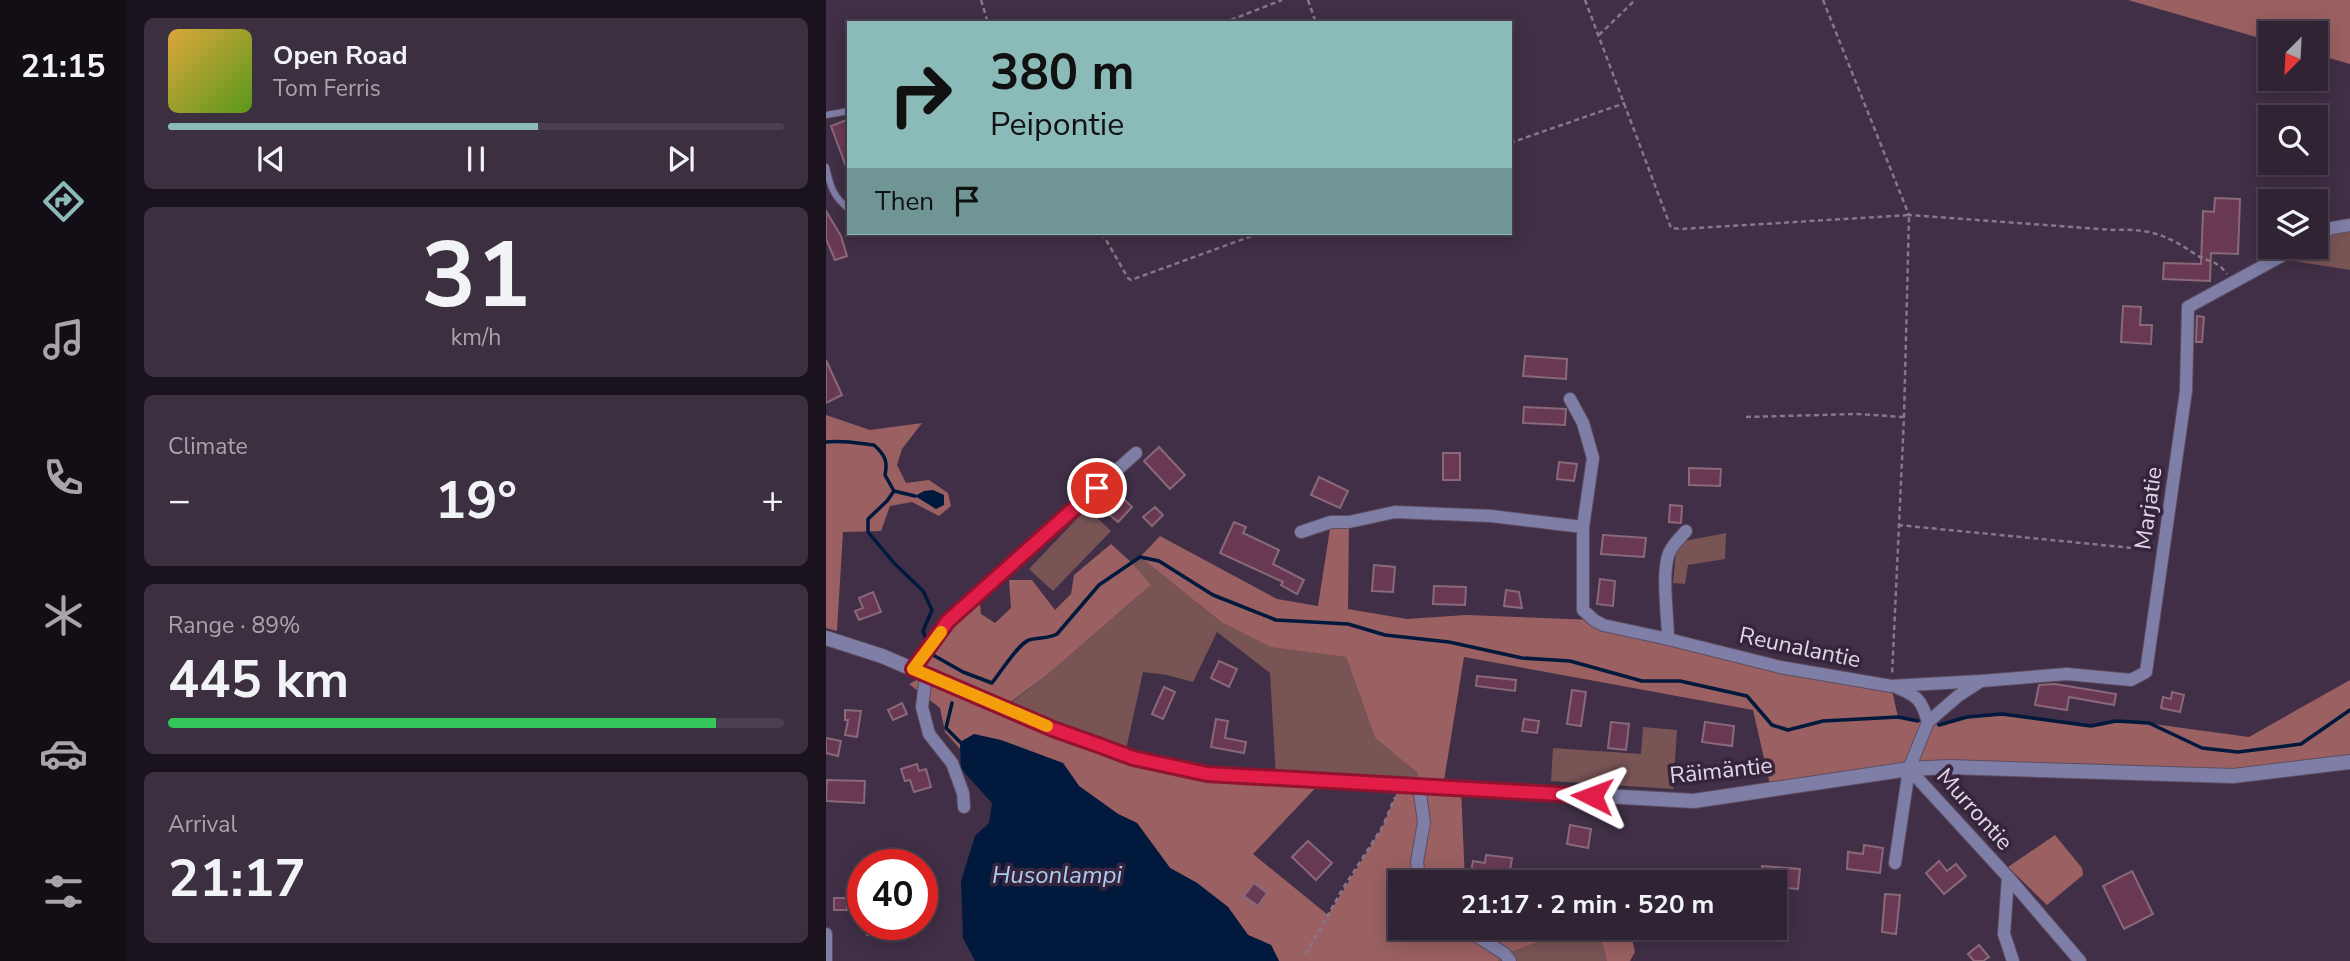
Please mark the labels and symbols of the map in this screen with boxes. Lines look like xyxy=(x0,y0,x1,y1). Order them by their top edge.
north arrow xyxy=(2258,21,2328,91)
pin xyxy=(1067,458,1127,518)
street label: Marjatie xyxy=(2127,465,2170,551)
street label: Reunalantie xyxy=(1736,620,1863,675)
street label: Räimäntie xyxy=(1668,750,1774,791)
position arrow xyxy=(1555,759,1629,833)
street label: Murrontie xyxy=(1930,762,2020,857)
speed limit sign: 40 xyxy=(847,849,938,940)
water label: Husonlampi xyxy=(992,859,1123,891)

